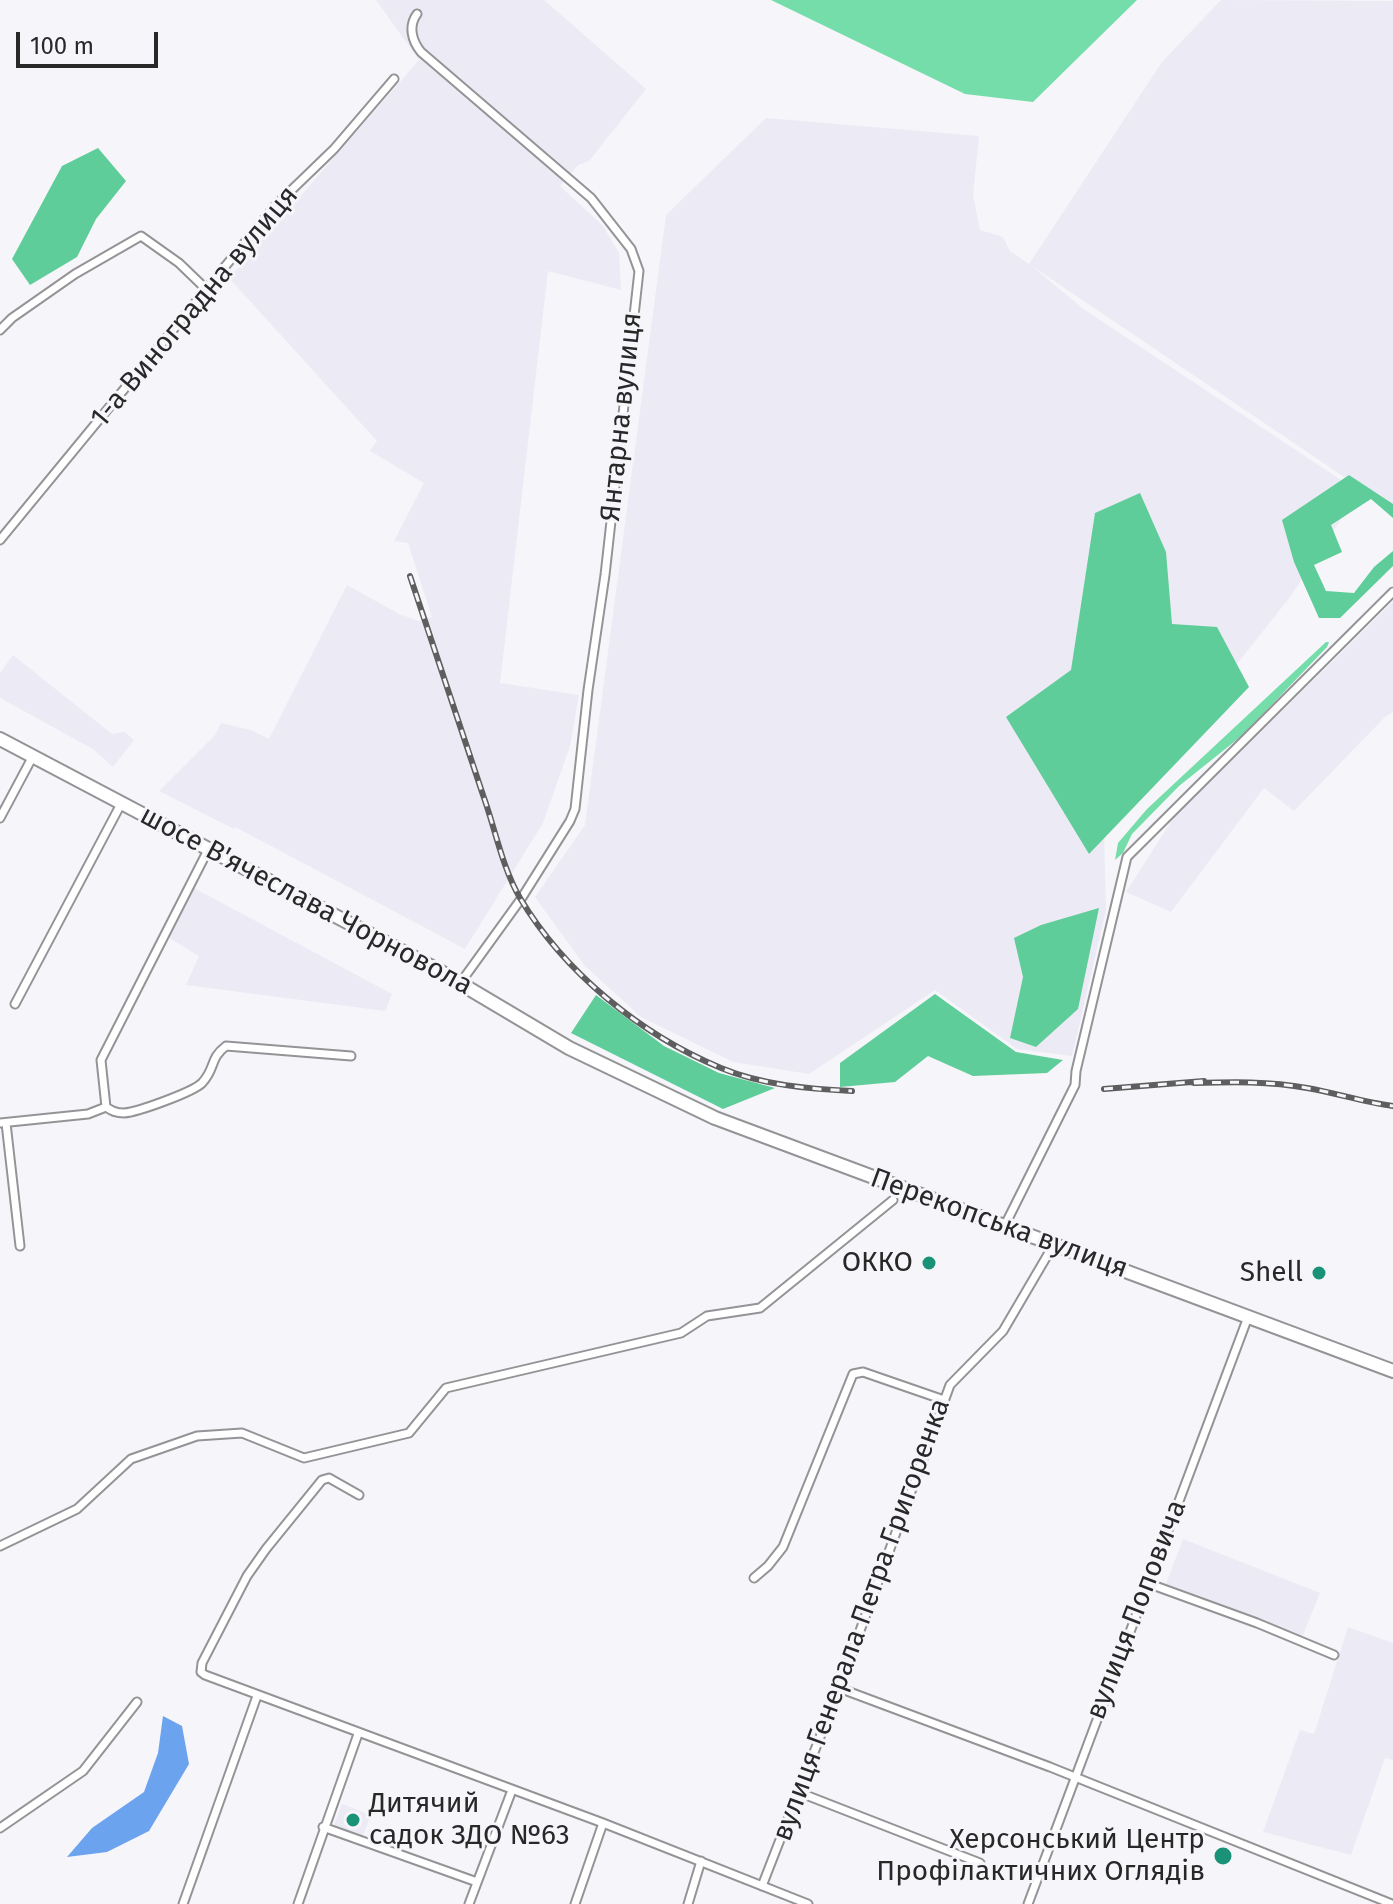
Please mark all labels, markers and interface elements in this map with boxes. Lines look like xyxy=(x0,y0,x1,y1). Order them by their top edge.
scale bar xyxy=(20,16,162,66)
text: 100 m xyxy=(30,32,94,60)
street label: 1-а Виноградна вулиця xyxy=(84,180,306,434)
street label: Янтарна вулиця xyxy=(594,311,650,523)
street label: шосе В'ячеслава Чорновола xyxy=(134,799,478,1003)
street label: Перекопська вулиця xyxy=(866,1162,1132,1286)
place label: ОККО xyxy=(842,1246,913,1280)
marker: ОККО xyxy=(920,1254,938,1272)
place label: Shell xyxy=(1240,1256,1303,1290)
marker: Shell xyxy=(1310,1264,1328,1282)
street label: вулиця Генерала Петра Григоренка xyxy=(766,1394,958,1846)
street label: вулиця Поповича xyxy=(1080,1495,1194,1725)
place label: Дитячий садок ЗДО №63 xyxy=(369,1787,570,1853)
marker: Дитячий садок ЗДО №63 xyxy=(344,1811,362,1829)
place label: Херсонський Центр Профілактичних Оглядів xyxy=(876,1823,1205,1889)
marker: Херсонський Центр Профілактичних Оглядів xyxy=(1212,1845,1234,1867)

